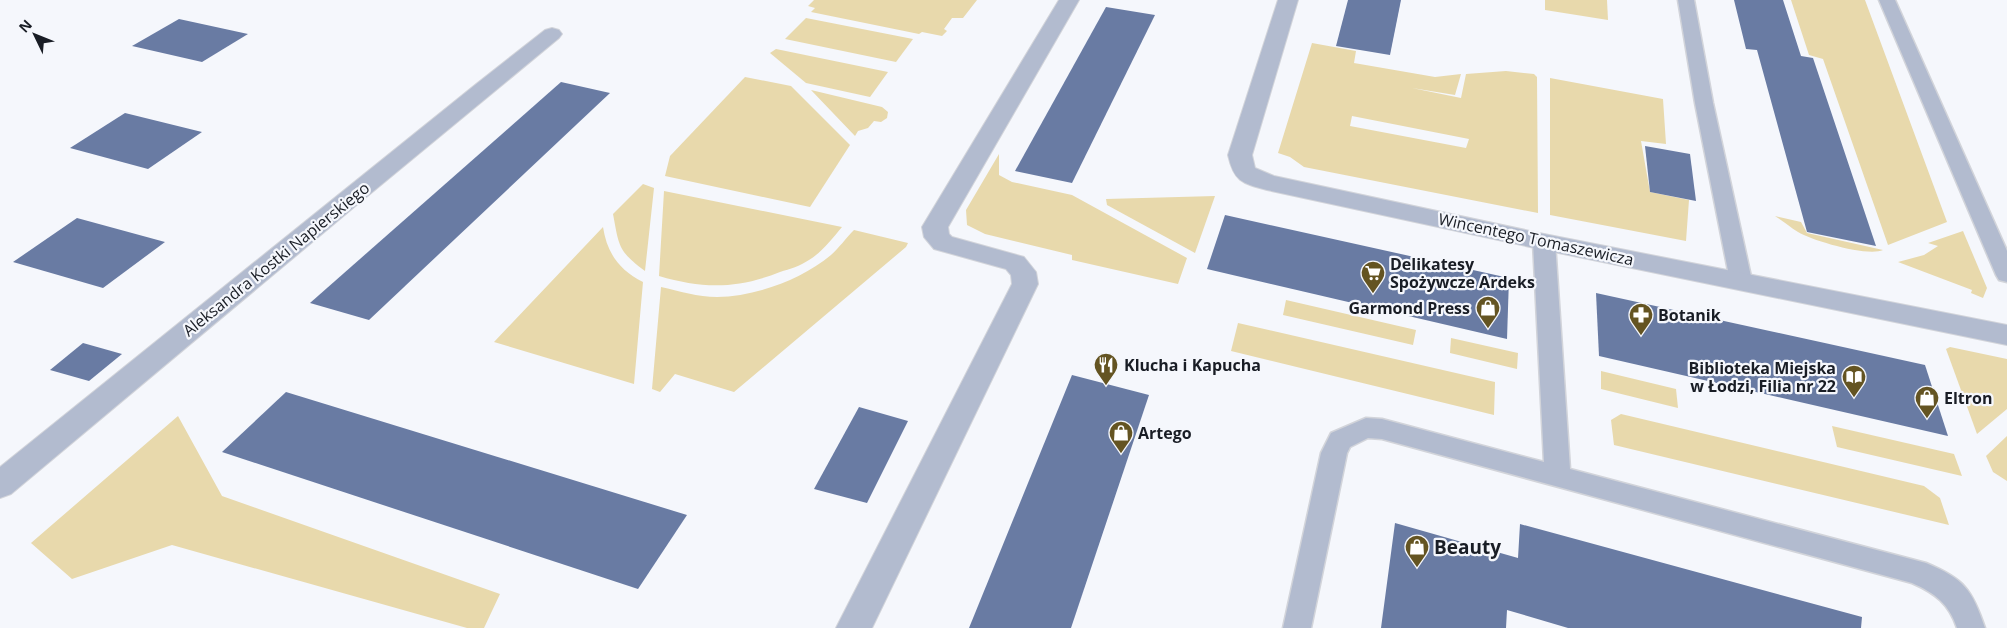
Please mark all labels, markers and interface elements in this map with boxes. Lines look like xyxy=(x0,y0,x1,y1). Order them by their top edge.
north arrow xyxy=(10,10,60,60)
text: N xyxy=(14,15,36,36)
street label: Aleksandra Kostki Napierskiego xyxy=(178,177,374,341)
street label: Wincentego Tomaszewicza xyxy=(1436,208,1636,270)
place label: Delikatesy Spożywcze Ardeks xyxy=(1390,253,1535,293)
supermarket icon: Delikatesy Spożywcze Ardeks xyxy=(1360,260,1386,294)
shop icon: Garmond Press xyxy=(1475,295,1501,329)
place label: Garmond Press xyxy=(1348,297,1470,319)
pharmacy icon: Botanik xyxy=(1628,302,1654,336)
place label: Botanik xyxy=(1658,304,1721,326)
restaurant icon: Klucha i Kapucha xyxy=(1093,352,1119,386)
place label: Klucha i Kapucha xyxy=(1124,354,1261,376)
place label: Biblioteka Miejska w Łodzi, Filia nr 22 xyxy=(1689,357,1836,397)
library icon: Biblioteka Miejska w Łodzi, Filia nr 22 xyxy=(1841,364,1867,398)
shop icon: Eltron xyxy=(1914,385,1940,419)
place label: Eltron xyxy=(1944,387,1992,409)
shop icon: Artego xyxy=(1108,420,1134,454)
place label: Artego xyxy=(1138,422,1192,444)
shop icon: Beauty xyxy=(1404,534,1430,568)
place label: Beauty xyxy=(1434,534,1501,560)

